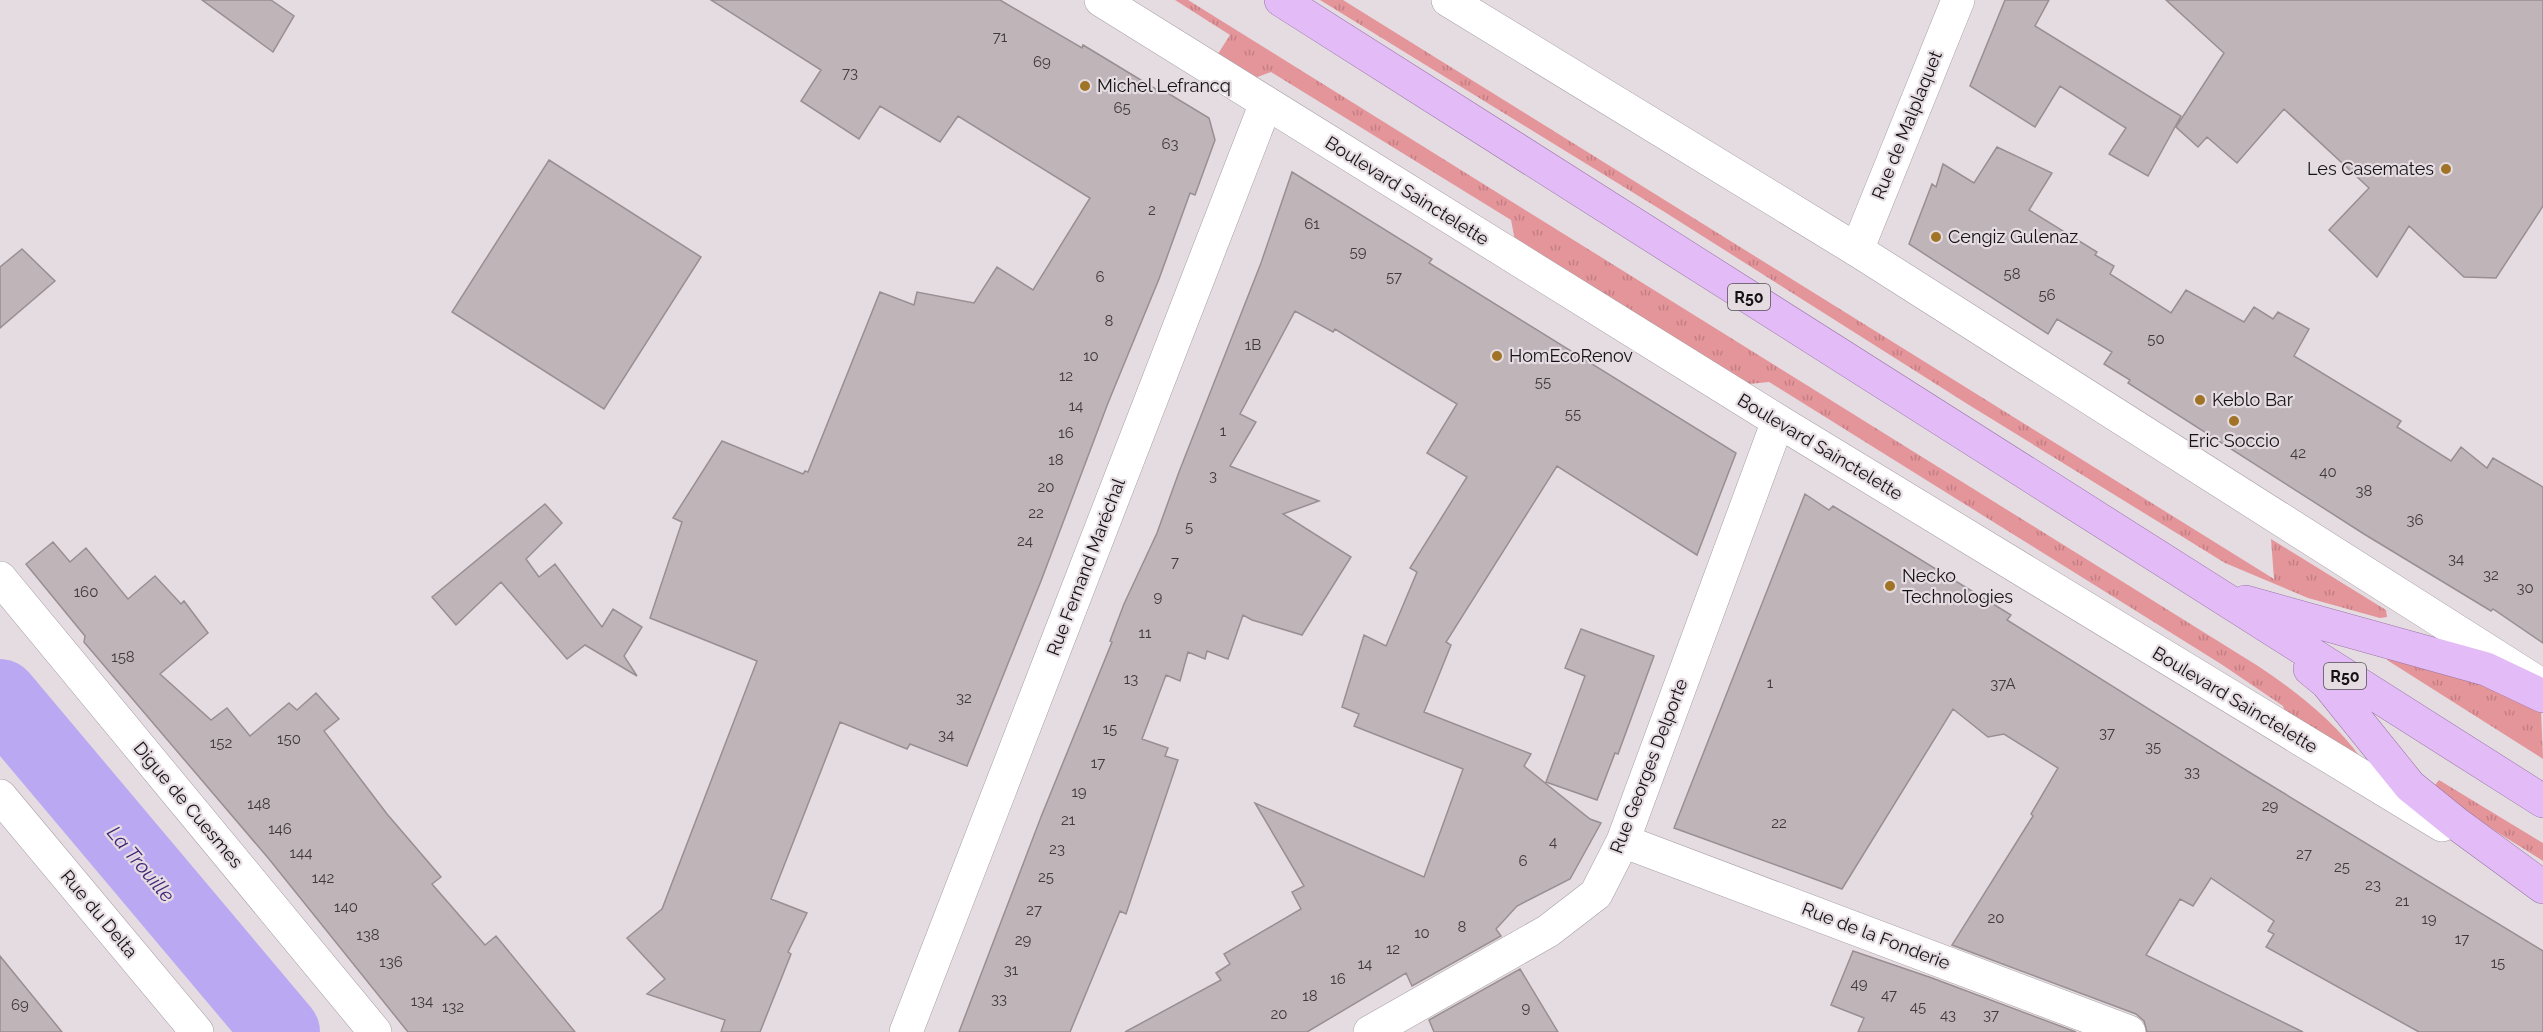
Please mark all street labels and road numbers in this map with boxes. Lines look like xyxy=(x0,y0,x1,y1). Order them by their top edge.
street label: Rue de Malplaquet xyxy=(1867,47,1946,202)
street label: Boulevard Sainctelette xyxy=(1322,132,1493,250)
road number: R50 xyxy=(1728,284,1770,310)
street label: Boulevard Sainctelette xyxy=(1734,389,1907,504)
street label: Rue Fernand Maréchal xyxy=(1042,475,1129,658)
street label: Boulevard Sainctelette xyxy=(2149,642,2322,757)
road number: R50 xyxy=(2324,663,2366,689)
street label: Rue Georges Delporte xyxy=(1605,675,1692,856)
street label: Digue de Cuesmes xyxy=(129,737,247,872)
street label: Rue du Delta xyxy=(57,866,142,962)
street label: Rue de la Fonderie xyxy=(1799,898,1954,974)

